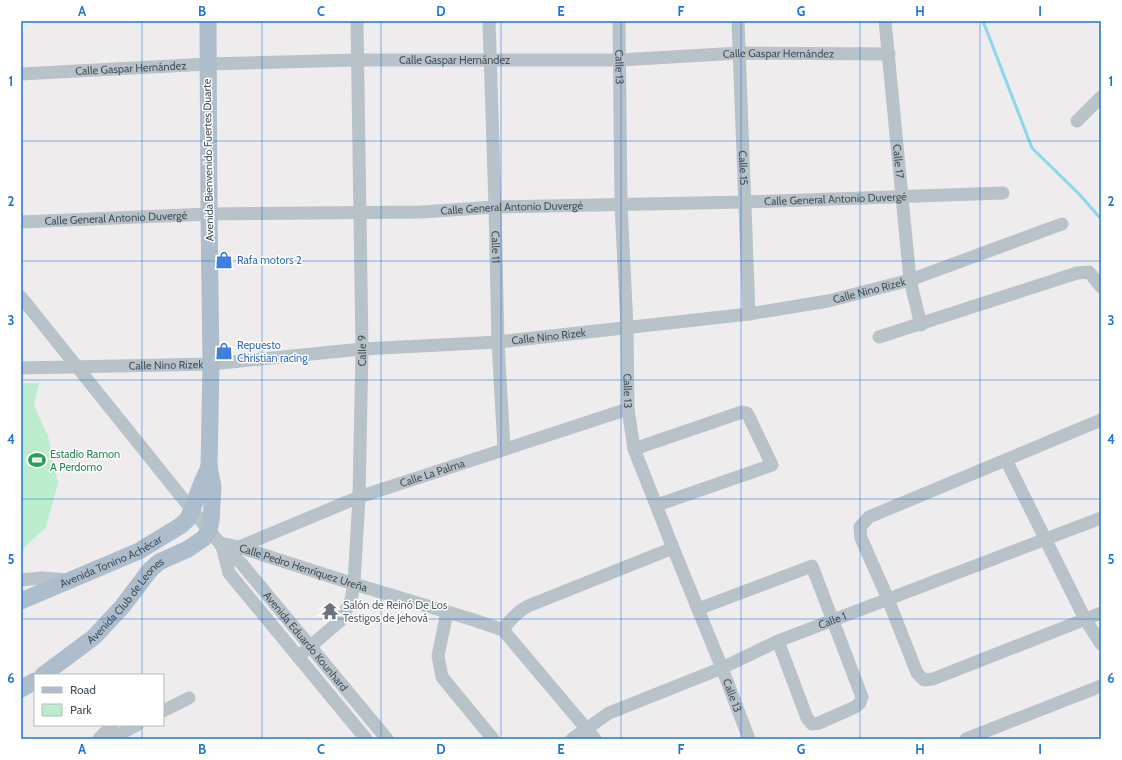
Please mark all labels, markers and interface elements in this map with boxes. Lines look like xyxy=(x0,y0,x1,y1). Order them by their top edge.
text: A xyxy=(78,3,87,19)
text: B xyxy=(198,3,206,19)
text: C xyxy=(317,3,325,19)
text: D xyxy=(436,3,446,19)
text: E xyxy=(557,3,565,19)
text: F xyxy=(678,3,685,19)
text: G xyxy=(797,3,806,19)
text: H xyxy=(915,3,925,19)
text: I xyxy=(1038,3,1042,19)
street label: Calle Gaspar Hernández xyxy=(722,46,834,61)
street label: Calle 13 xyxy=(612,49,627,85)
street label: Calle Gaspar Hernández xyxy=(399,53,510,67)
street label: Calle Gaspar Hernández xyxy=(75,58,187,78)
text: 1 xyxy=(9,73,13,89)
text: 1 xyxy=(1109,73,1113,89)
street label: Avenida Bienvenido Fuertes Duarte xyxy=(200,78,216,241)
street label: Calle 17 xyxy=(890,144,907,180)
street label: Calle 15 xyxy=(736,150,751,186)
street label: Calle General Antonio Duvergé xyxy=(764,189,907,208)
text: 2 xyxy=(8,193,15,209)
text: 2 xyxy=(1108,193,1115,209)
street label: Calle General Antonio Duvergé xyxy=(440,198,584,218)
street label: Calle General Antonio Duvergé xyxy=(44,208,188,228)
street label: Calle 11 xyxy=(489,230,503,263)
shop icon: Rafa motors 2 xyxy=(214,250,234,270)
place label: Rafa motors 2 xyxy=(237,253,302,267)
street label: Calle Nino Rizek xyxy=(831,274,907,307)
text: 3 xyxy=(7,312,15,328)
text: 3 xyxy=(1107,312,1115,328)
street label: Calle Nino Rizek xyxy=(511,325,587,347)
street label: Calle 9 xyxy=(355,335,369,366)
place label: Repuesto Christian racing xyxy=(237,338,308,365)
shop icon: Repuesto Christian racing xyxy=(214,341,234,361)
street label: Calle Nino Rizek xyxy=(129,357,203,373)
street label: Calle 13 xyxy=(621,373,635,408)
text: 4 xyxy=(7,431,15,447)
text: 4 xyxy=(1107,431,1115,447)
place label: Estadio Ramon A Perdomo xyxy=(50,447,120,474)
sports icon: Estadio Ramon A Perdomo xyxy=(27,450,47,470)
street label: Calle La Palma xyxy=(398,456,467,490)
street label: Avenida Tonino Achécar xyxy=(57,532,165,591)
street label: Calle Pedro Henríquez Ureña xyxy=(237,541,370,595)
text: 5 xyxy=(8,551,15,567)
text: 5 xyxy=(1108,551,1115,567)
street label: Avenida Club de Leones xyxy=(84,554,166,647)
street label: Avenida Eduardo Kounhard xyxy=(260,588,351,694)
place label: Salón de Reinó De Los Testigos de Jehová xyxy=(343,598,448,625)
temple icon: Salón de Reinó De Los Testigos de Jehová xyxy=(320,601,340,621)
street label: Calle 1 xyxy=(816,609,848,632)
text: 6 xyxy=(7,670,15,686)
text: 6 xyxy=(1107,670,1115,686)
legend xyxy=(34,674,164,726)
street label: Calle 13 xyxy=(720,677,745,714)
text: Road xyxy=(70,682,96,697)
text: Park xyxy=(70,702,92,717)
text: A xyxy=(78,741,87,757)
text: B xyxy=(198,741,206,757)
text: C xyxy=(317,741,325,757)
text: D xyxy=(436,741,446,757)
text: E xyxy=(557,741,565,757)
text: F xyxy=(678,741,685,757)
text: G xyxy=(797,741,806,757)
text: H xyxy=(915,741,925,757)
text: I xyxy=(1038,741,1042,757)

